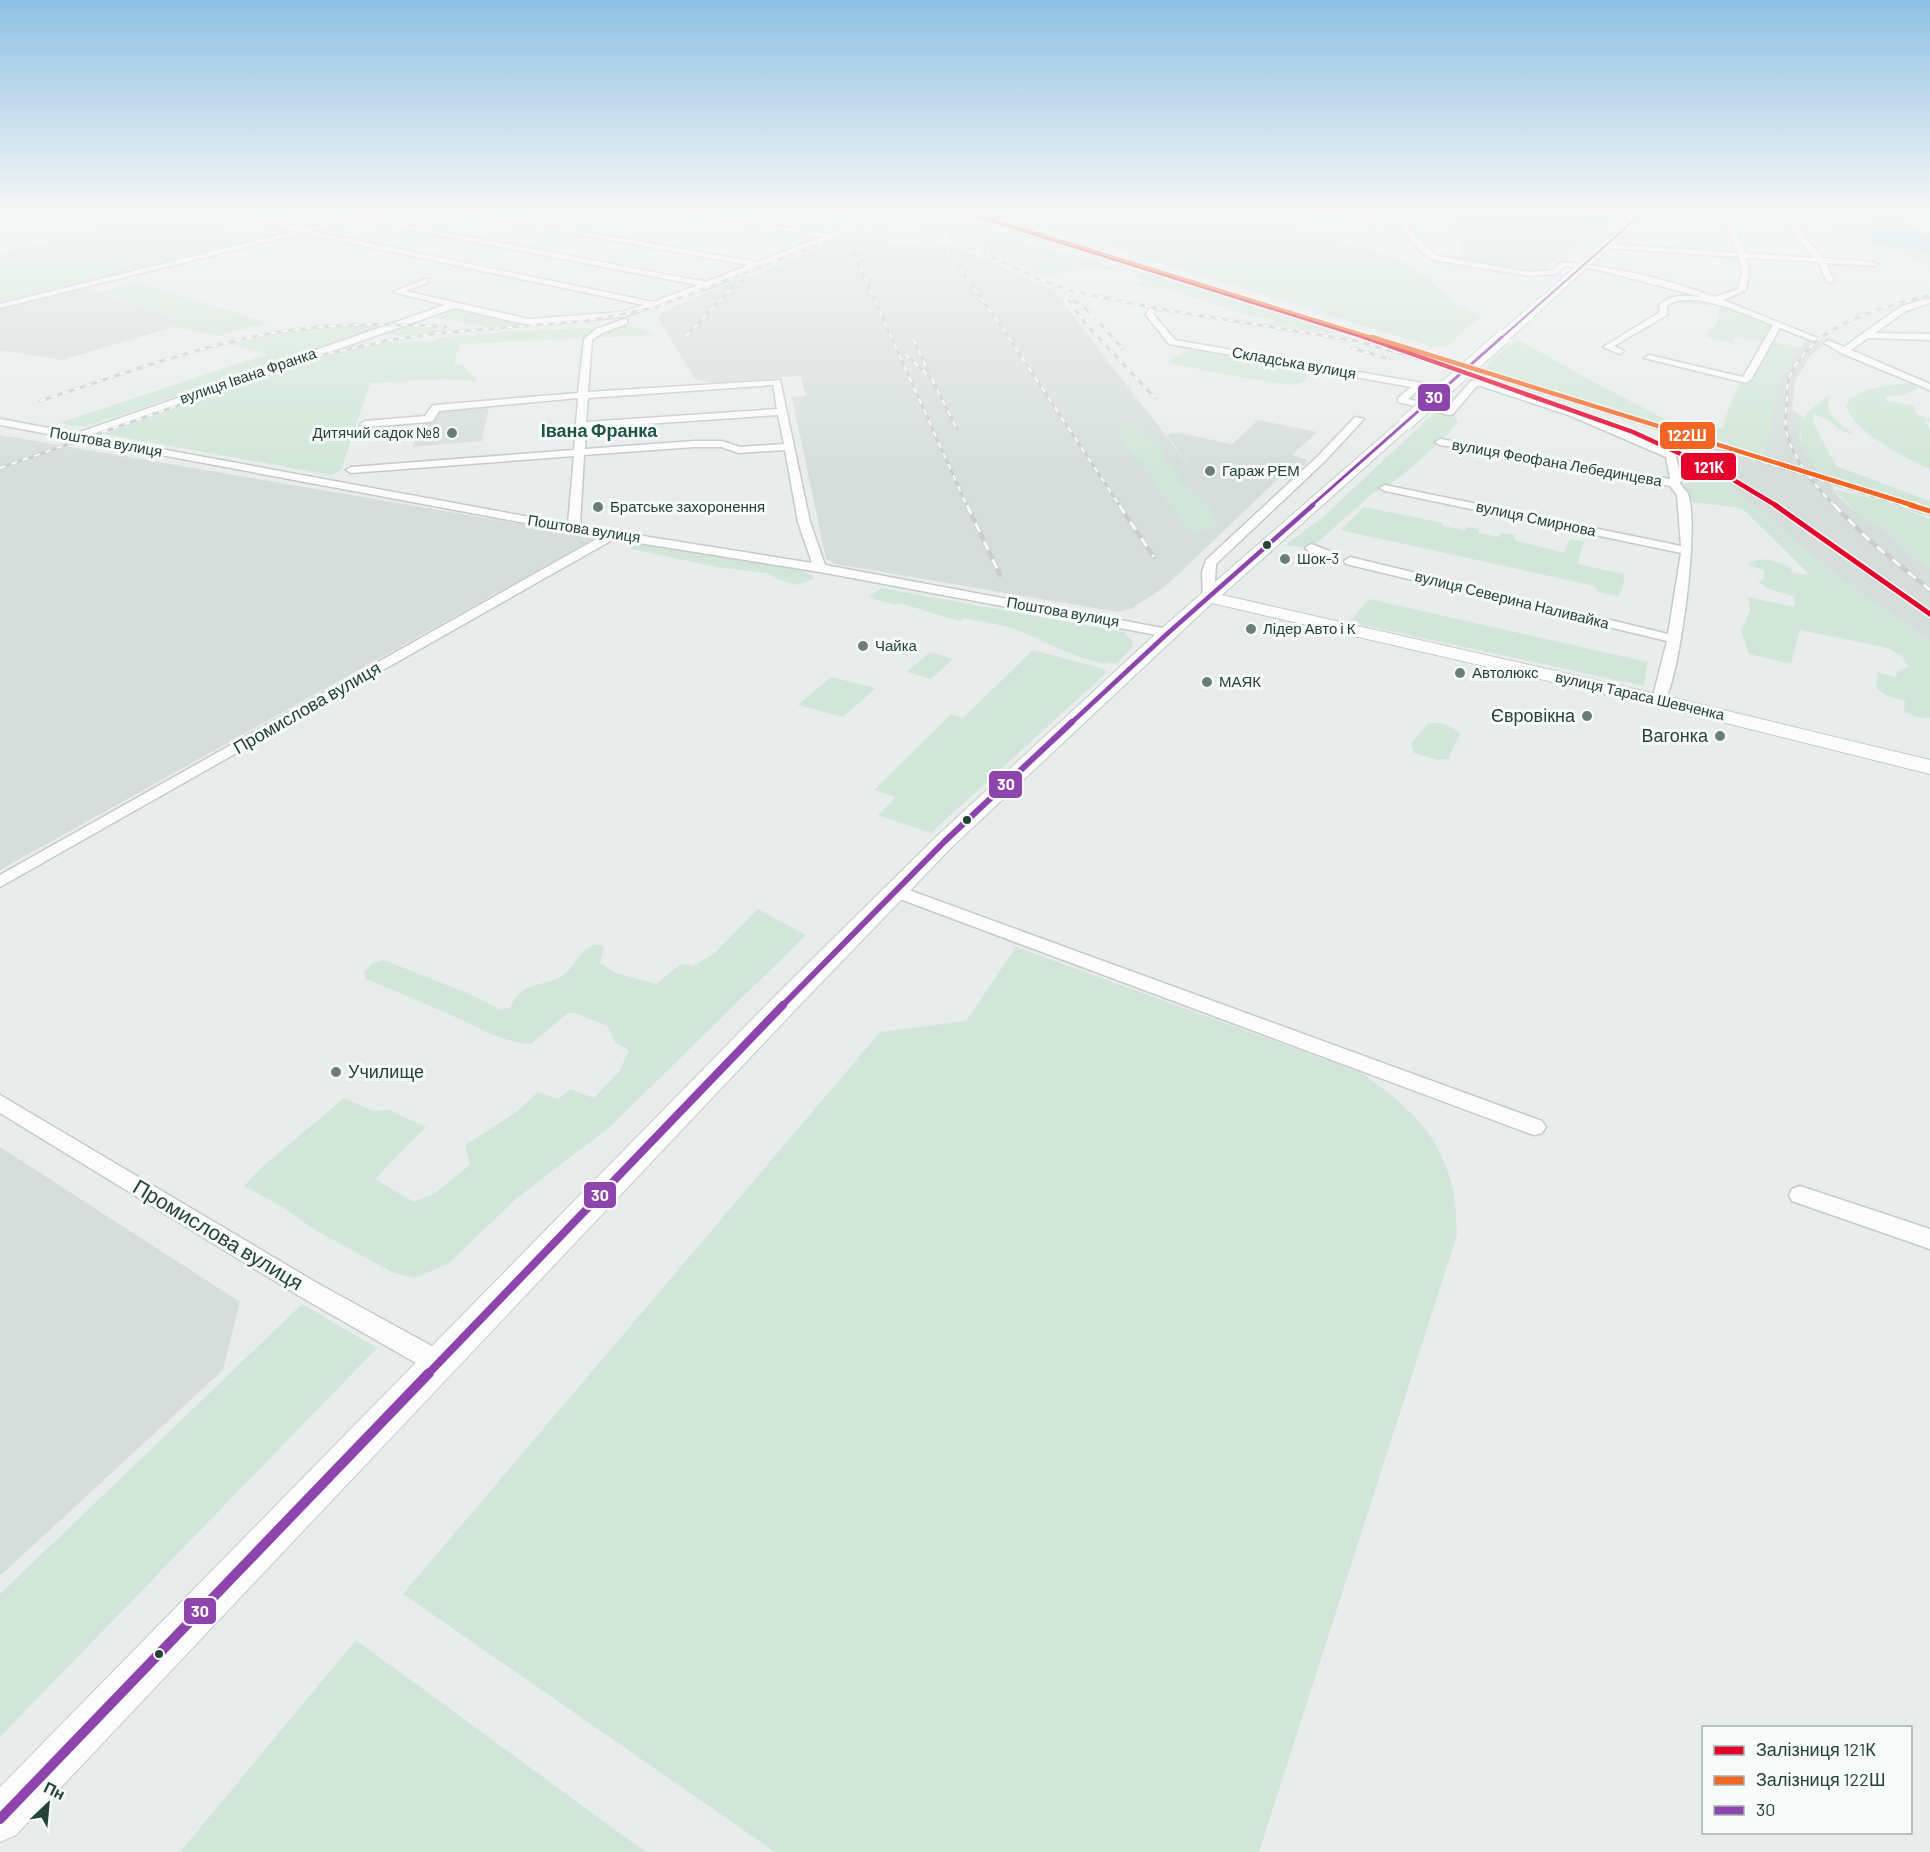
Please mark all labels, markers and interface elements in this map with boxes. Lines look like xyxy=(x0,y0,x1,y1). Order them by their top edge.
street label: Складська вулиця xyxy=(1231,342,1358,382)
street label: вулиця Івана Франка xyxy=(177,343,319,407)
line badge: 30 xyxy=(1417,383,1451,412)
text: 30 xyxy=(1425,387,1443,406)
district label: Івана Франка xyxy=(541,419,658,441)
line badge: 122Ш xyxy=(1659,421,1716,450)
street label: Поштова вулиця xyxy=(48,422,164,460)
place label: Дитячий садок №8 xyxy=(312,423,440,441)
text: 122Ш xyxy=(1667,425,1707,444)
marker: Дитячий садок №8 xyxy=(445,426,459,440)
street label: вулиця Феофана Лебединцева xyxy=(1451,435,1664,489)
line badge: 121К xyxy=(1680,452,1737,481)
text: 121К xyxy=(1694,457,1724,476)
place label: Гараж РЕМ xyxy=(1222,461,1300,479)
marker: Гараж РЕМ xyxy=(1203,464,1217,478)
place label: Братське захоронення xyxy=(610,497,765,515)
street label: вулиця Смирнова xyxy=(1475,497,1599,540)
marker: Братське захоронення xyxy=(591,500,605,514)
street label: Поштова вулиця xyxy=(526,510,642,546)
unlabelled marker xyxy=(1261,539,1273,551)
place label: Шок-3 xyxy=(1297,549,1339,567)
marker: Шок-3 xyxy=(1278,552,1292,566)
street label: вулиця Северина Наливайка xyxy=(1413,566,1612,632)
street label: Поштова вулиця xyxy=(1005,592,1121,630)
place label: Лідер Авто і К xyxy=(1263,619,1356,637)
marker: Лідер Авто і К xyxy=(1244,622,1258,636)
place label: Чайка xyxy=(875,636,918,654)
marker: Чайка xyxy=(856,639,870,653)
street label: Промислова вулиця xyxy=(229,656,384,758)
place label: Автолюкс xyxy=(1472,663,1539,681)
marker: Автолюкс xyxy=(1453,666,1467,680)
street label: вулиця Тараса Шевченка xyxy=(1554,667,1727,723)
place label: МАЯК xyxy=(1219,672,1261,690)
marker: МАЯК xyxy=(1200,675,1214,689)
place label: Євровікна xyxy=(1491,704,1576,726)
marker: Євровікна xyxy=(1580,709,1594,723)
place label: Вагонка xyxy=(1642,724,1709,746)
marker: Вагонка xyxy=(1713,729,1727,743)
line badge: 30 xyxy=(988,770,1023,799)
text: 30 xyxy=(997,774,1015,793)
unlabelled marker xyxy=(961,814,973,826)
place label: Училище xyxy=(348,1060,424,1082)
marker: Училище xyxy=(329,1065,343,1079)
street label: Промислова вулиця xyxy=(129,1173,308,1294)
line badge: 30 xyxy=(583,1181,617,1209)
text: 30 xyxy=(591,1185,609,1204)
line badge: 30 xyxy=(183,1597,217,1625)
text: 30 xyxy=(191,1601,209,1620)
unlabelled marker xyxy=(153,1648,165,1660)
legend xyxy=(1702,1726,1912,1834)
text: Залізниця 121К xyxy=(1756,1738,1876,1760)
text: Залізниця 122Ш xyxy=(1756,1768,1885,1790)
north arrow xyxy=(18,1774,78,1834)
text: Пн xyxy=(41,1777,68,1803)
text: 30 xyxy=(1756,1798,1775,1820)

